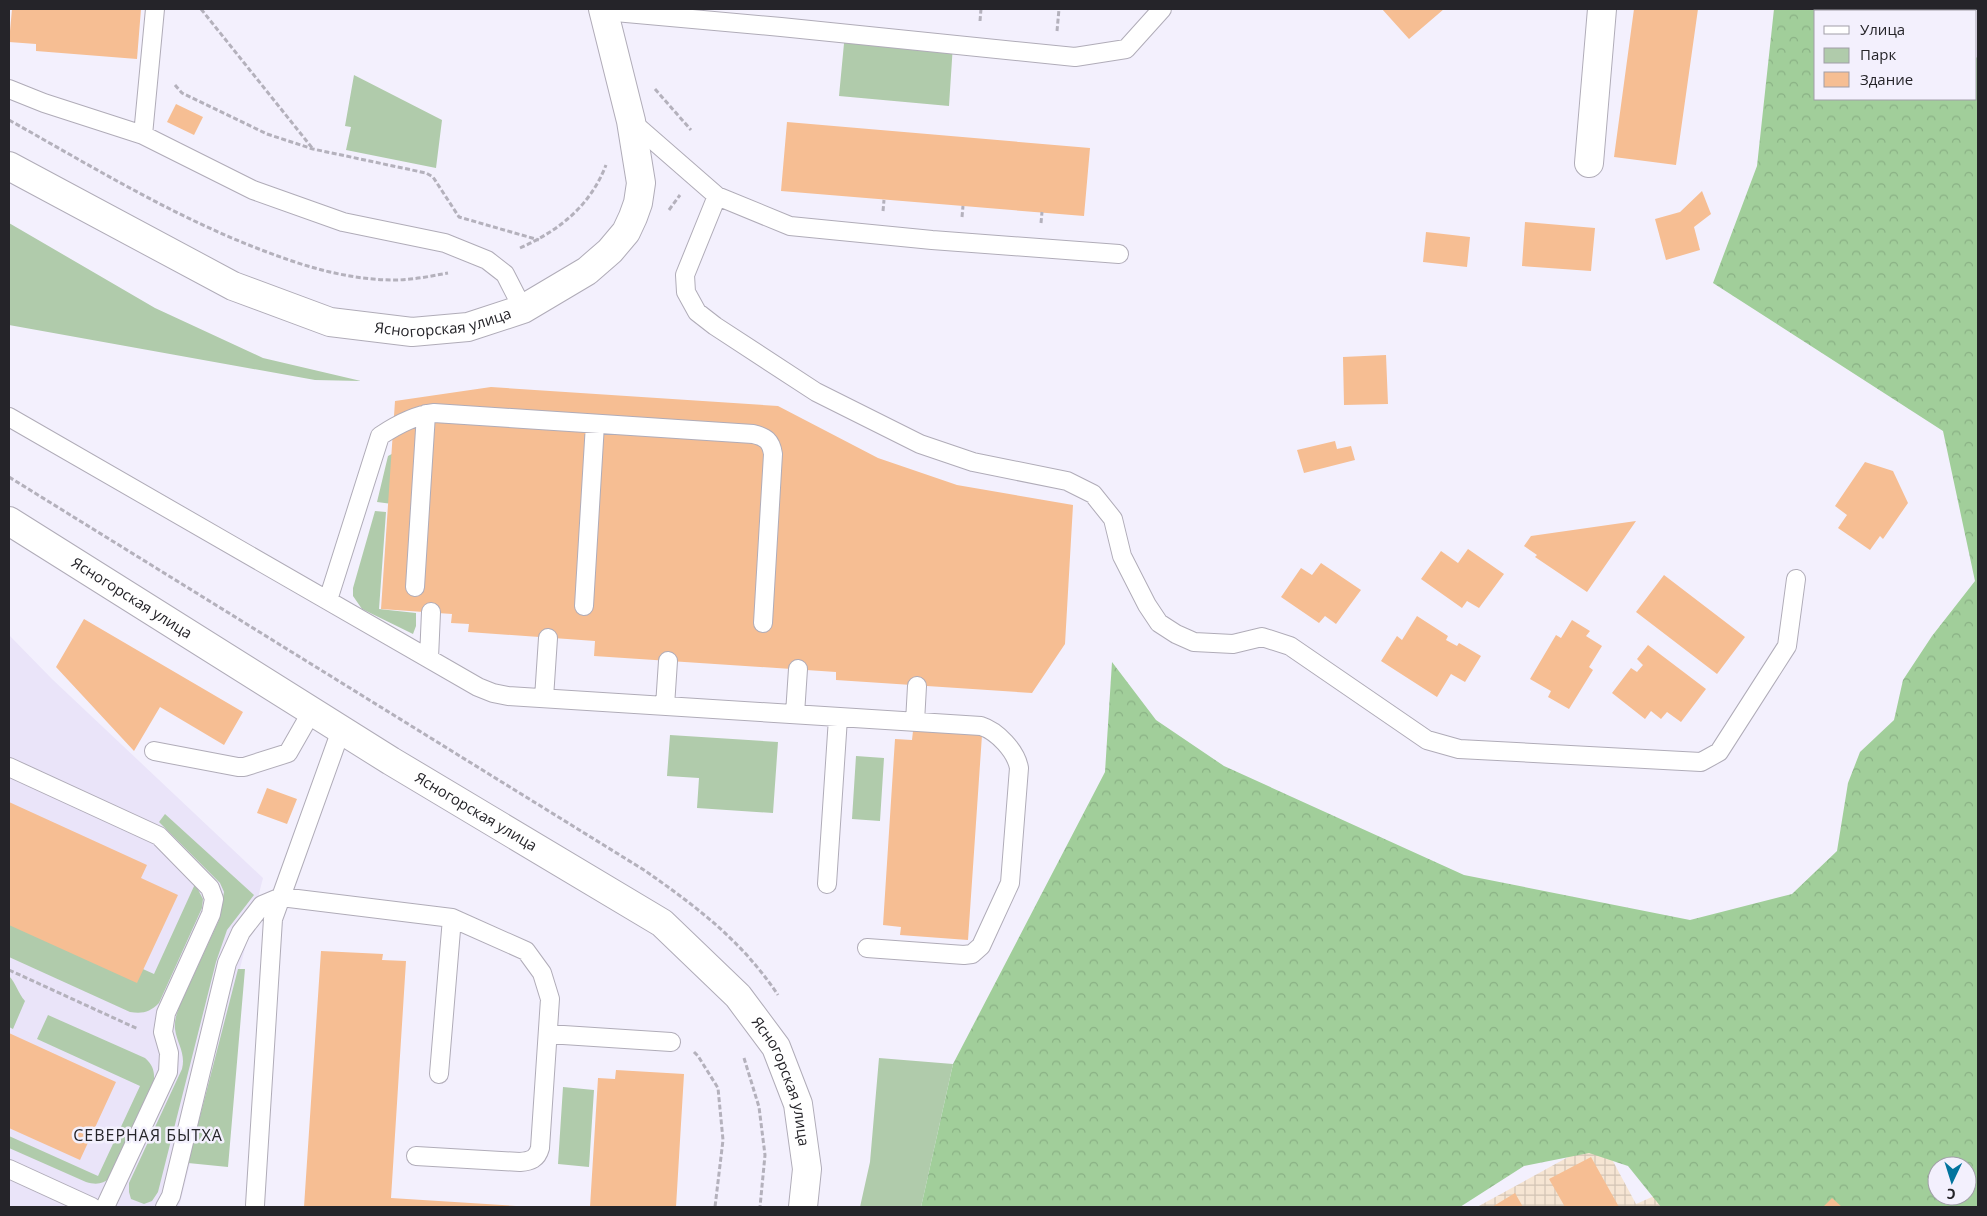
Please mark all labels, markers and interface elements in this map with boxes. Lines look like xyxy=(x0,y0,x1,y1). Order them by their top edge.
legend xyxy=(1814,10,1977,100)
text: Улица xyxy=(1860,19,1905,39)
text: Парк xyxy=(1860,44,1896,64)
text: Здание xyxy=(1860,69,1913,89)
street label: Ясногорская улица xyxy=(374,303,514,341)
street label: Ясногорская улица xyxy=(68,552,196,643)
street label: Ясногорская улица xyxy=(412,767,541,855)
street label: Ясногорская улица xyxy=(748,1012,815,1147)
district label: СЕВЕРНАЯ БЫТХА xyxy=(73,1124,223,1146)
north arrow xyxy=(1927,1156,1977,1206)
text: С xyxy=(1946,1185,1956,1204)

